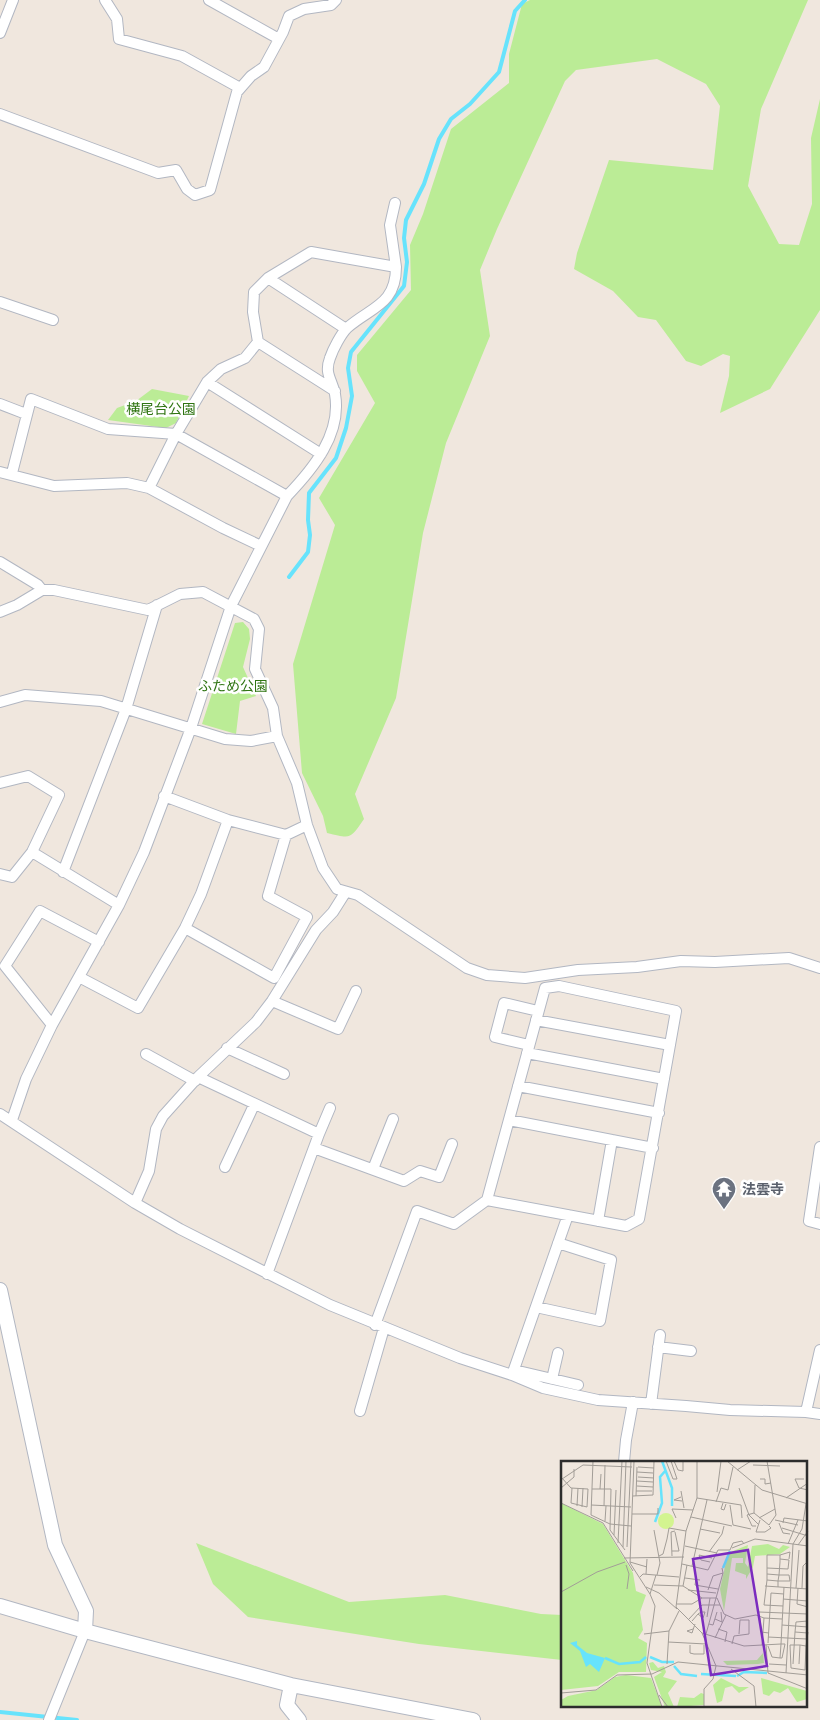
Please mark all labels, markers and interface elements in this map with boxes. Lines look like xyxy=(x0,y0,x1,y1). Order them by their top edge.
park label: 横尾台公園 xyxy=(126,401,196,418)
park label: ふため公園 xyxy=(198,678,268,695)
temple icon: 法雲寺 xyxy=(711,1176,737,1210)
place label: 法雲寺 xyxy=(742,1181,784,1198)
inset map xyxy=(561,1461,808,1708)

